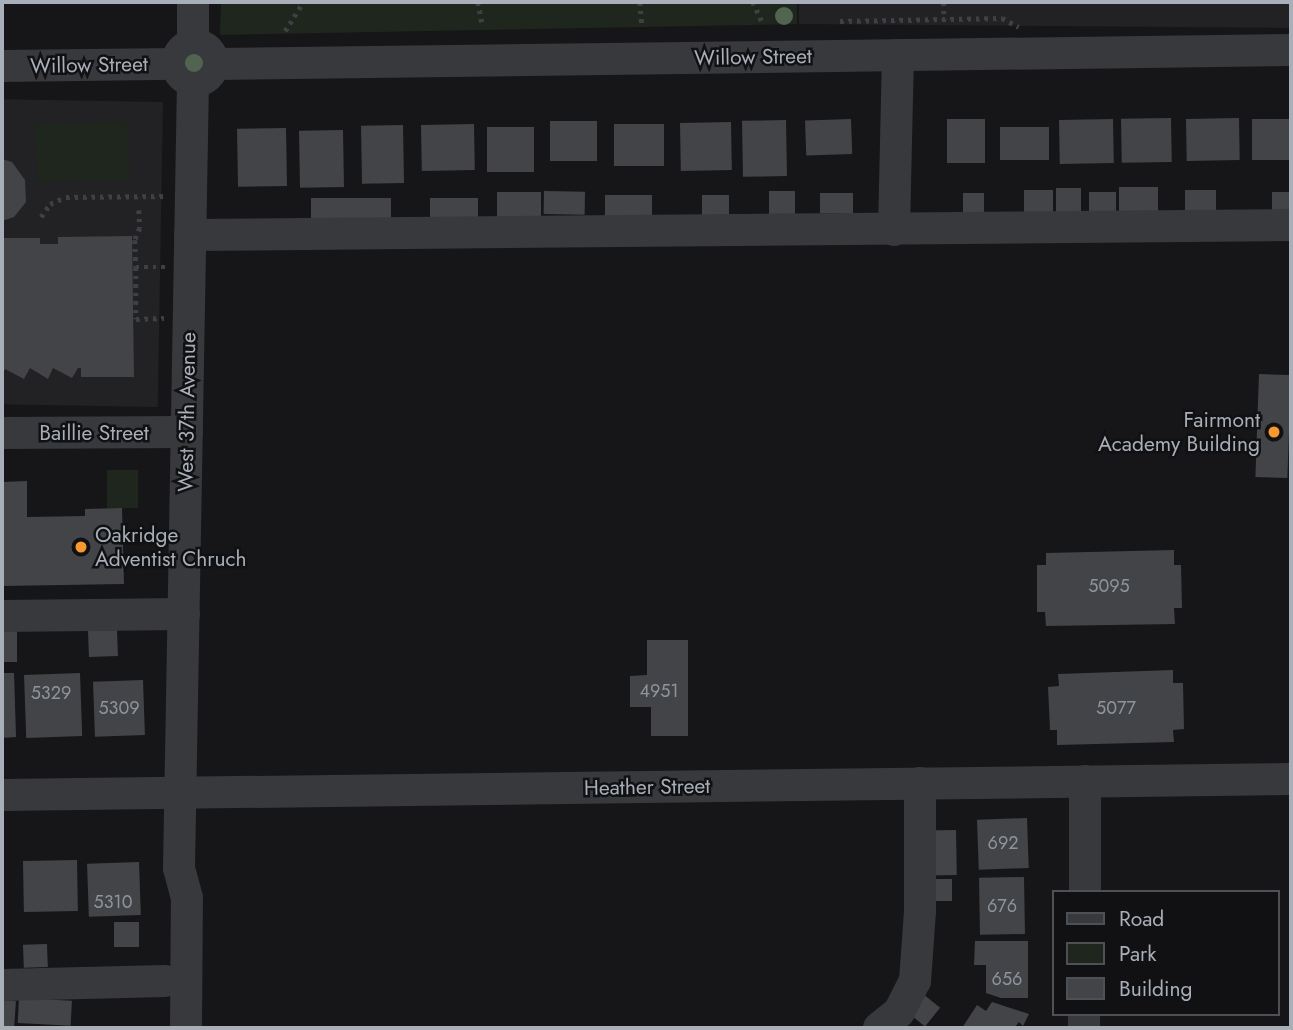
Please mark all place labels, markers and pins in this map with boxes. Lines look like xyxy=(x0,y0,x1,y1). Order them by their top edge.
place label: Fairmont Academy Building xyxy=(1098,407,1260,457)
marker: Fairmont Academy Building xyxy=(1266,424,1282,440)
place label: Oakridge Adventist Chruch xyxy=(95,522,247,572)
marker: Oakridge Adventist Chruch xyxy=(73,539,89,555)

